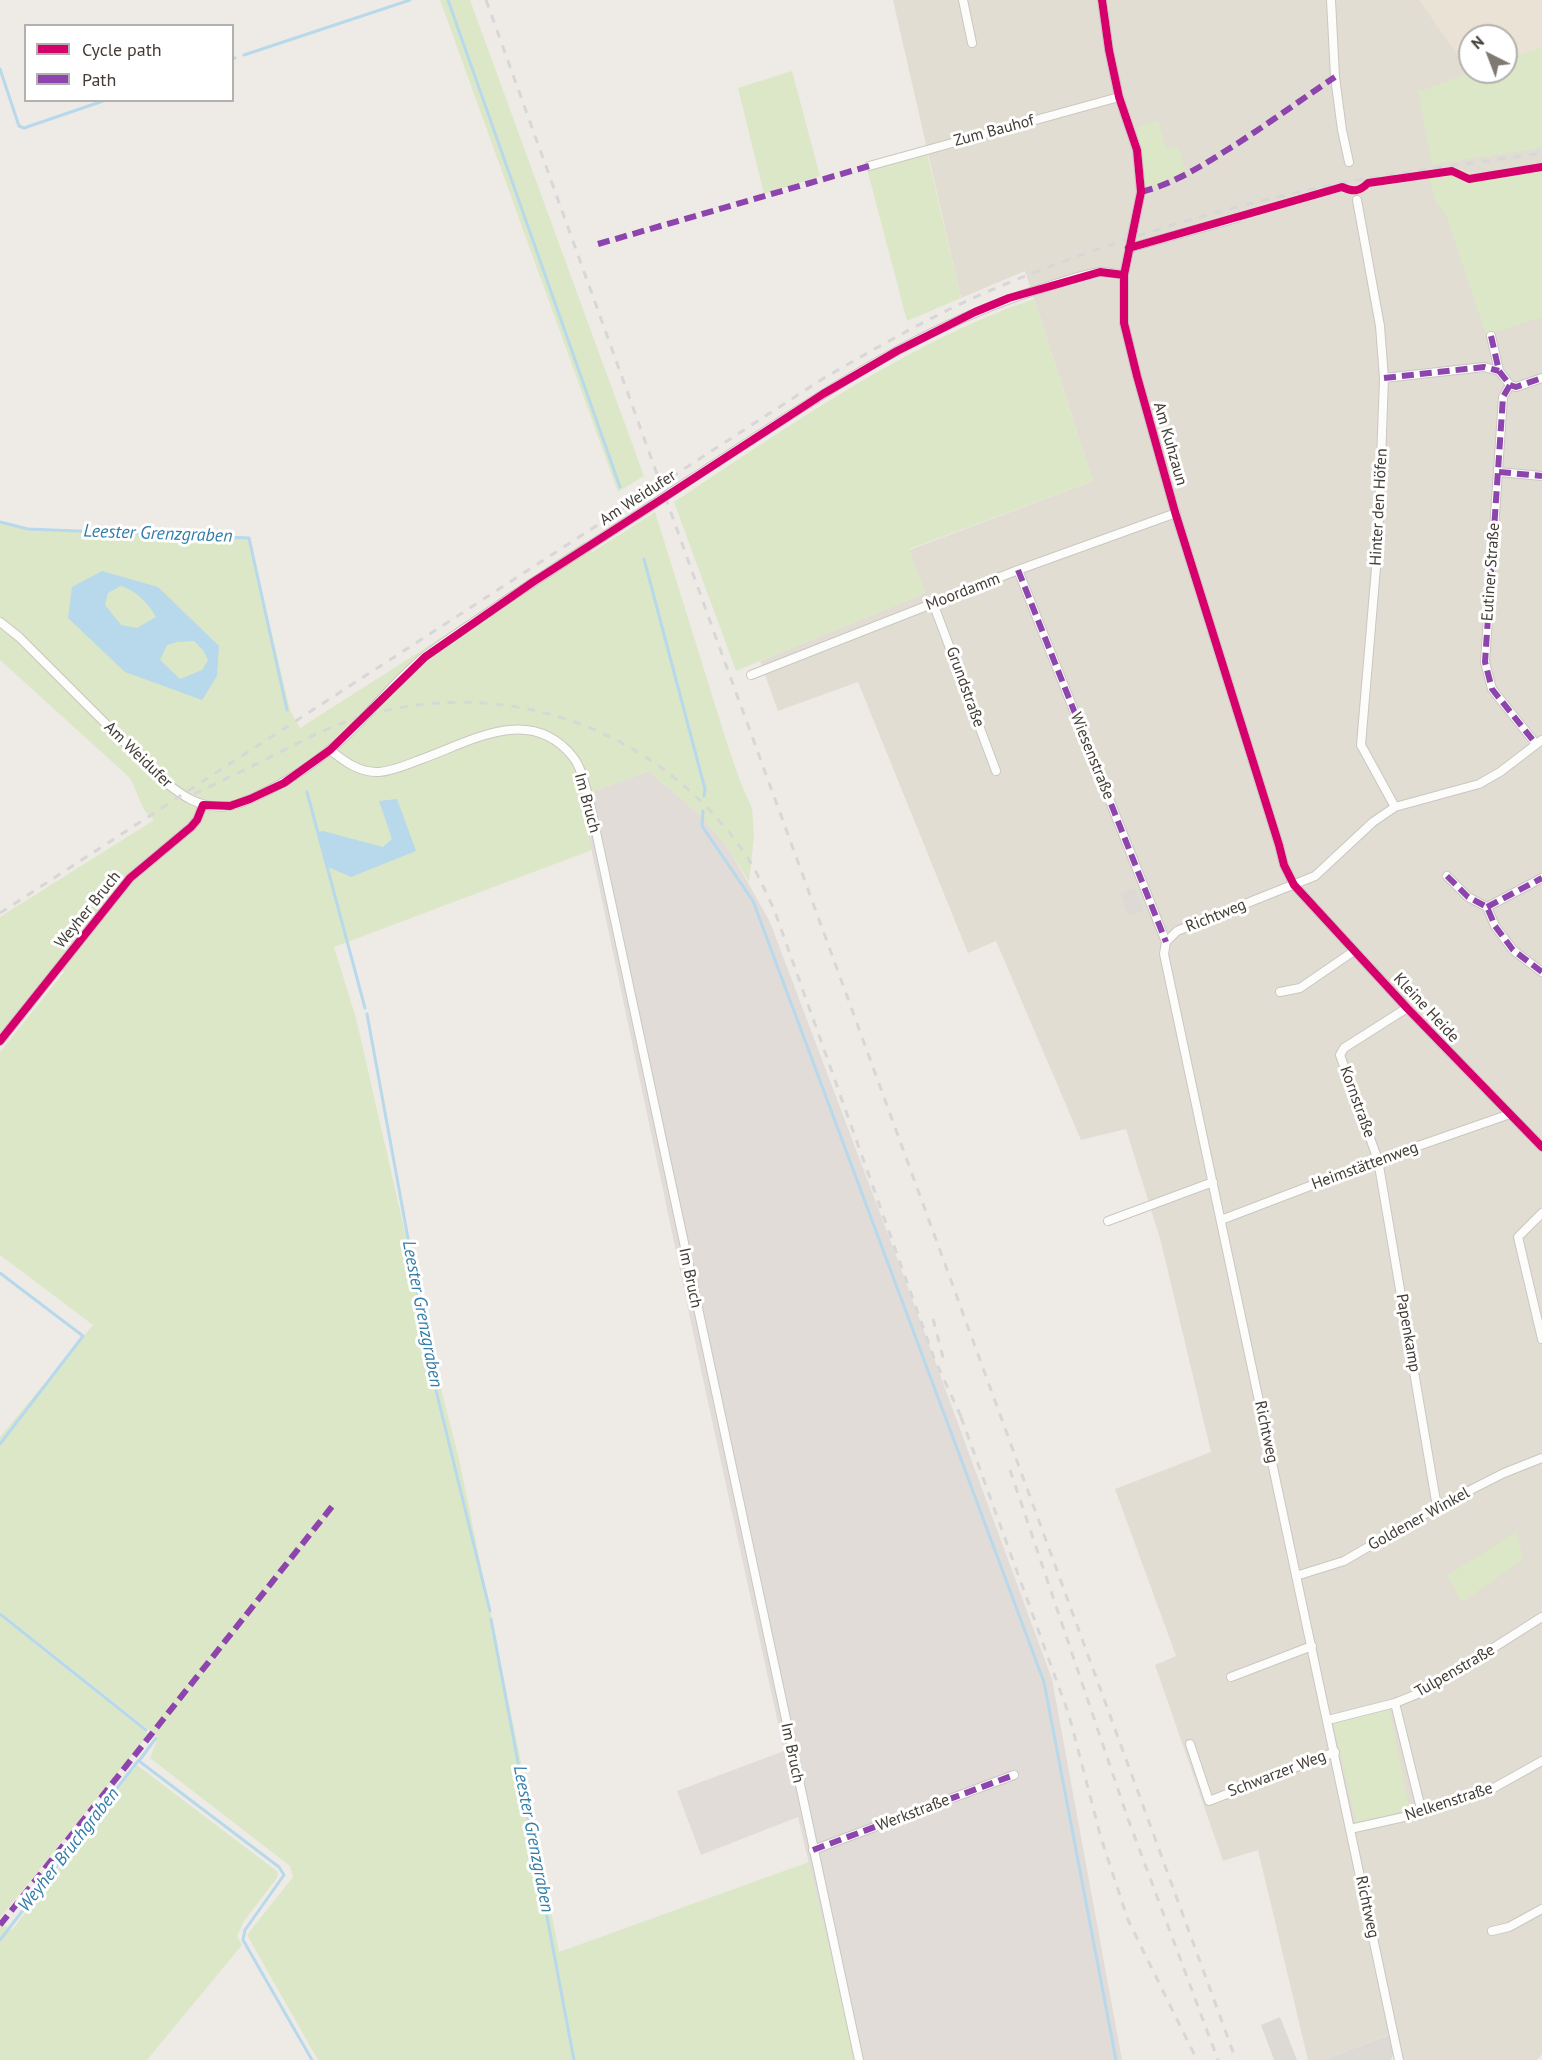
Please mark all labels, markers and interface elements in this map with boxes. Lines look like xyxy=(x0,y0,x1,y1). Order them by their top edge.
legend xyxy=(24,24,234,102)
north arrow xyxy=(1458,24,1518,84)
text: N xyxy=(1467,31,1488,53)
text: Cycle path xyxy=(82,38,162,61)
text: Path xyxy=(82,68,116,91)
street label: Zum Bauhof xyxy=(952,111,1036,151)
street label: Am Kuhzaun xyxy=(1149,400,1191,488)
street label: Hinter den Höfen xyxy=(1366,448,1392,566)
street label: Am Weidufer xyxy=(596,466,680,530)
water label: Leester Grenzgraben xyxy=(83,521,233,547)
street label: Eutiner Straße xyxy=(1478,522,1504,622)
street label: Moordamm xyxy=(923,569,1003,615)
street label: Grundstraße xyxy=(942,644,988,730)
street label: Wiesenstraße xyxy=(1066,710,1118,802)
street label: Am Weidufer xyxy=(100,718,176,792)
street label: Im Bruch xyxy=(570,771,604,835)
street label: Weyher Bruch xyxy=(51,868,125,952)
street label: Richtweg xyxy=(1183,895,1249,937)
street label: Kleine Heide xyxy=(1389,969,1463,1047)
street label: Kornstraße xyxy=(1335,1064,1379,1140)
street label: Heimstättenweg xyxy=(1309,1138,1421,1194)
water label: Leester Grenzgraben xyxy=(397,1239,447,1389)
street label: Im Bruch xyxy=(674,1246,706,1310)
street label: Papenkamp xyxy=(1392,1292,1424,1374)
street label: Richtweg xyxy=(1250,1399,1282,1465)
street label: Goldener Winkel xyxy=(1365,1483,1473,1555)
street label: Tulpenstraße xyxy=(1412,1640,1498,1702)
street label: Im Bruch xyxy=(776,1721,808,1785)
street label: Schwarzer Weg xyxy=(1225,1746,1329,1802)
water label: Leester Grenzgraben xyxy=(508,1764,558,1914)
street label: Nelkenstraße xyxy=(1403,1779,1495,1825)
water label: Weyher Bruchgraben xyxy=(14,1784,124,1916)
street label: Werkstraße xyxy=(874,1790,952,1836)
street label: Richtweg xyxy=(1351,1874,1383,1940)

